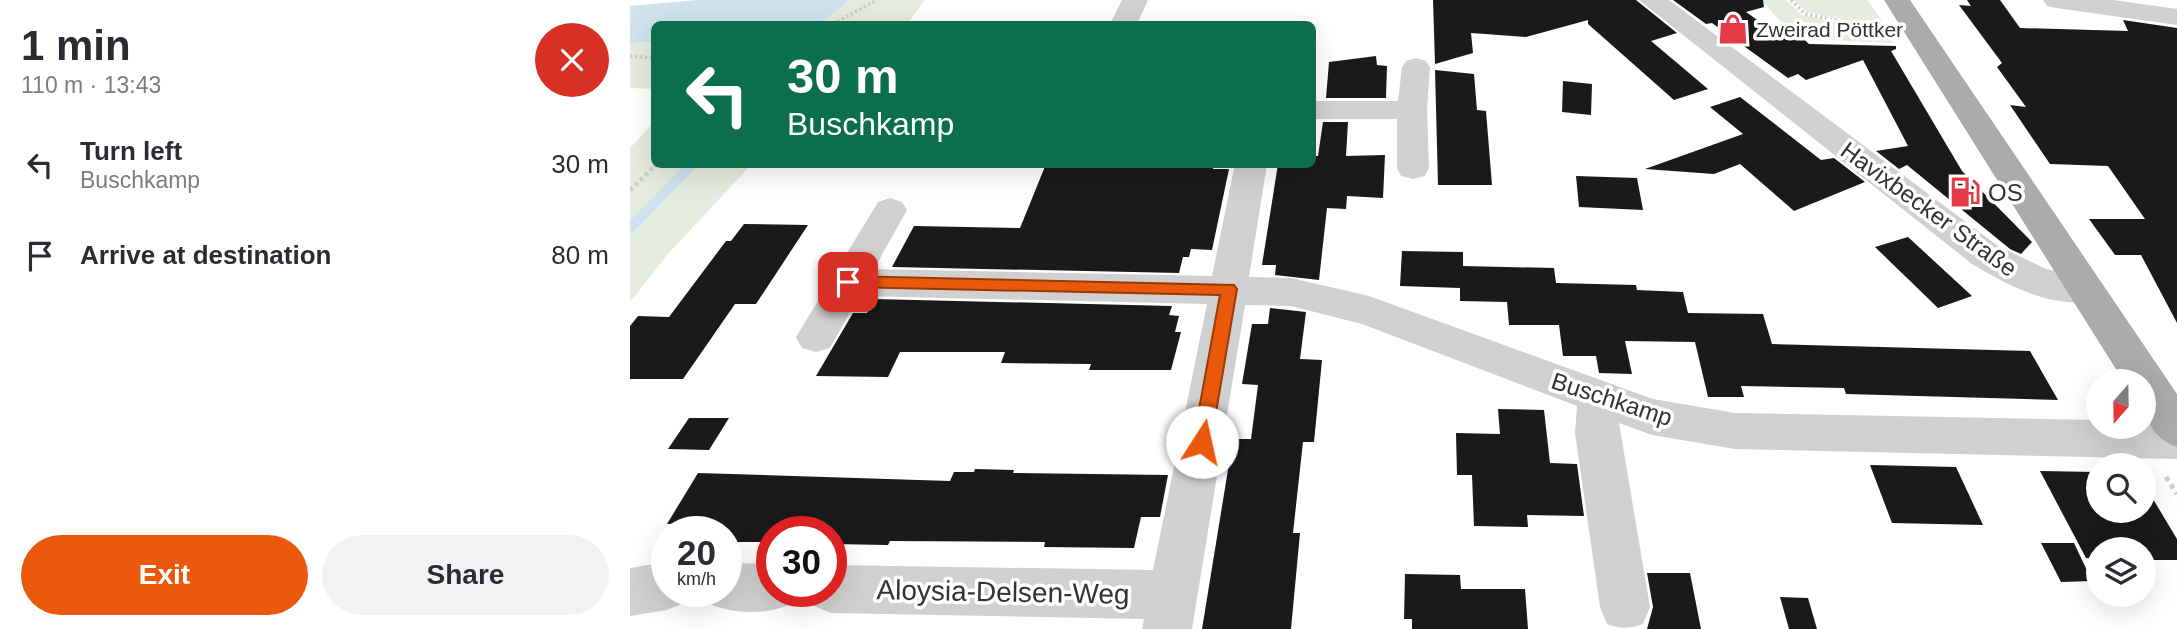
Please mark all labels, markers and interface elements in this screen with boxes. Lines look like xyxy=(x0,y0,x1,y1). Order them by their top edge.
shop icon: Zweirad Pöttker xyxy=(1716,12,1750,46)
place label: Zweirad Pöttker xyxy=(1756,18,1903,41)
text: 1 min xyxy=(21,22,131,69)
button: close xyxy=(535,23,609,97)
icon: left xyxy=(672,49,763,140)
text: 30 m xyxy=(787,49,899,103)
text: 110 m · 13:43 xyxy=(21,72,161,98)
text: Buschkamp xyxy=(787,106,954,142)
text: Turn left xyxy=(80,136,182,166)
street label: Havixbecker Straße xyxy=(1836,136,2022,282)
icon: left xyxy=(21,146,59,184)
text: 30 m xyxy=(551,149,609,179)
text: Buschkamp xyxy=(80,167,200,193)
fuel station icon: OS xyxy=(1948,175,1982,209)
place label: OS xyxy=(1988,179,2023,206)
icon: arrive xyxy=(21,237,59,275)
text: Arrive at destination xyxy=(80,240,331,270)
text: 80 m xyxy=(551,240,609,270)
pin xyxy=(818,252,878,312)
icon: arrive xyxy=(829,263,867,301)
street label: Buschkamp xyxy=(1548,367,1676,431)
north arrow xyxy=(2086,369,2156,439)
map controls xyxy=(2086,369,2156,607)
position arrow xyxy=(1165,405,1239,479)
button: search xyxy=(2086,453,2156,523)
speed limit sign: 30 xyxy=(756,516,847,607)
text: 20 xyxy=(677,533,716,572)
button: Exit xyxy=(21,535,308,615)
button: Share xyxy=(322,535,609,615)
button: layers xyxy=(2086,537,2156,607)
text: km/h xyxy=(677,569,716,589)
street label: Aloysia-Delsen-Weg xyxy=(876,574,1130,610)

